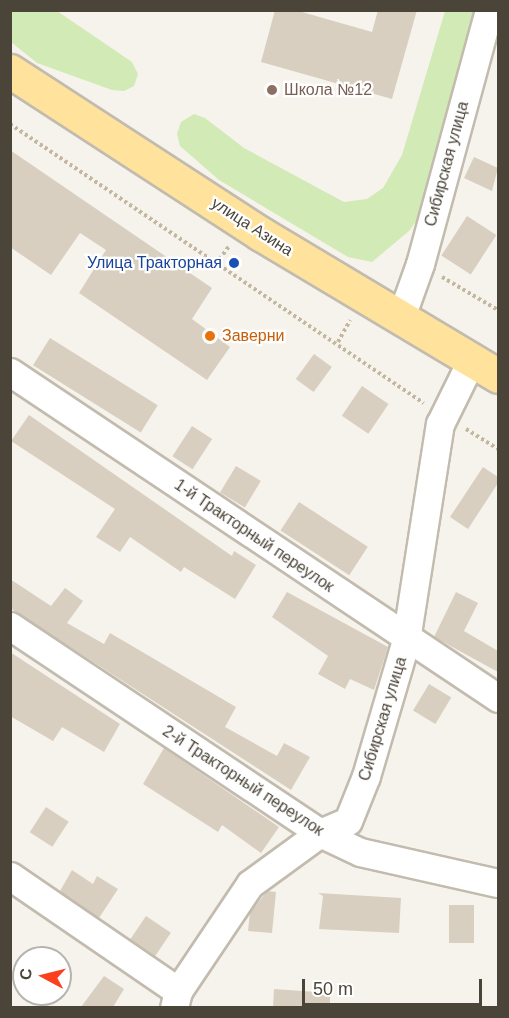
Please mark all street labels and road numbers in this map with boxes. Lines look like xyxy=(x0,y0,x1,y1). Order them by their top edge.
street label: Сибирская улица xyxy=(421,99,473,229)
street label: улица Азина xyxy=(208,194,296,260)
street label: 1-й Тракторный переулок xyxy=(171,475,337,597)
street label: Сибирская улица xyxy=(355,655,411,783)
street label: 2-й Тракторный переулок xyxy=(159,722,327,840)

